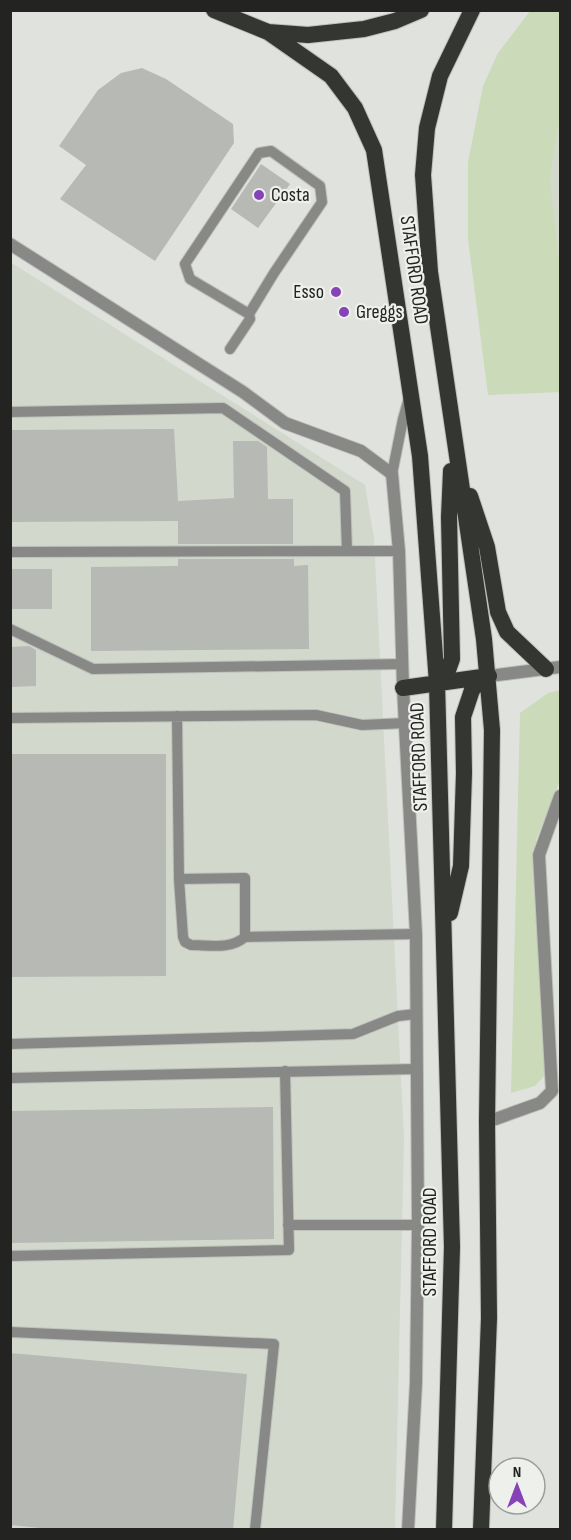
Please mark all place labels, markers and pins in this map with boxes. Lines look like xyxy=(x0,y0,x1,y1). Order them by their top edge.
place label: Costa xyxy=(271,183,310,207)
marker: Costa xyxy=(252,188,266,202)
place label: Esso xyxy=(293,280,324,304)
marker: Esso xyxy=(329,285,343,299)
place label: Greggs xyxy=(356,300,403,324)
marker: Greggs xyxy=(337,305,351,319)

